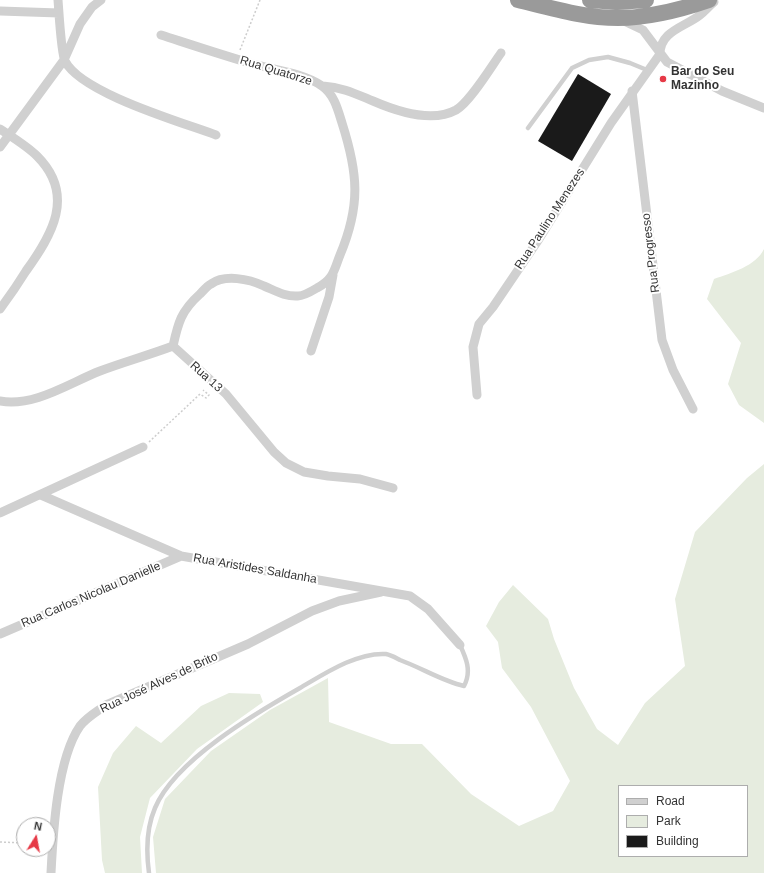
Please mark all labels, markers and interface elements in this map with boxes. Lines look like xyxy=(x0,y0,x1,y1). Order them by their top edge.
street label: Rua Quatorze xyxy=(238,53,314,89)
place label: Bar do Seu Mazinho xyxy=(671,65,734,93)
marker: Bar do Seu Mazinho xyxy=(658,74,668,84)
street label: Rua Paulino Menezes xyxy=(512,166,588,272)
street label: Rua Progresso xyxy=(639,212,663,294)
street label: Rua 13 xyxy=(187,359,225,395)
street label: Rua Aristides Saldanha xyxy=(192,551,318,587)
street label: Rua Carlos Nicolau Danielle xyxy=(19,559,163,631)
street label: Rua José Alves de Brito xyxy=(98,649,220,717)
legend xyxy=(618,785,748,857)
text: Road xyxy=(656,794,685,808)
text: Park xyxy=(656,814,681,828)
north arrow xyxy=(16,817,56,857)
text: N xyxy=(33,820,43,833)
text: Building xyxy=(656,834,699,848)

